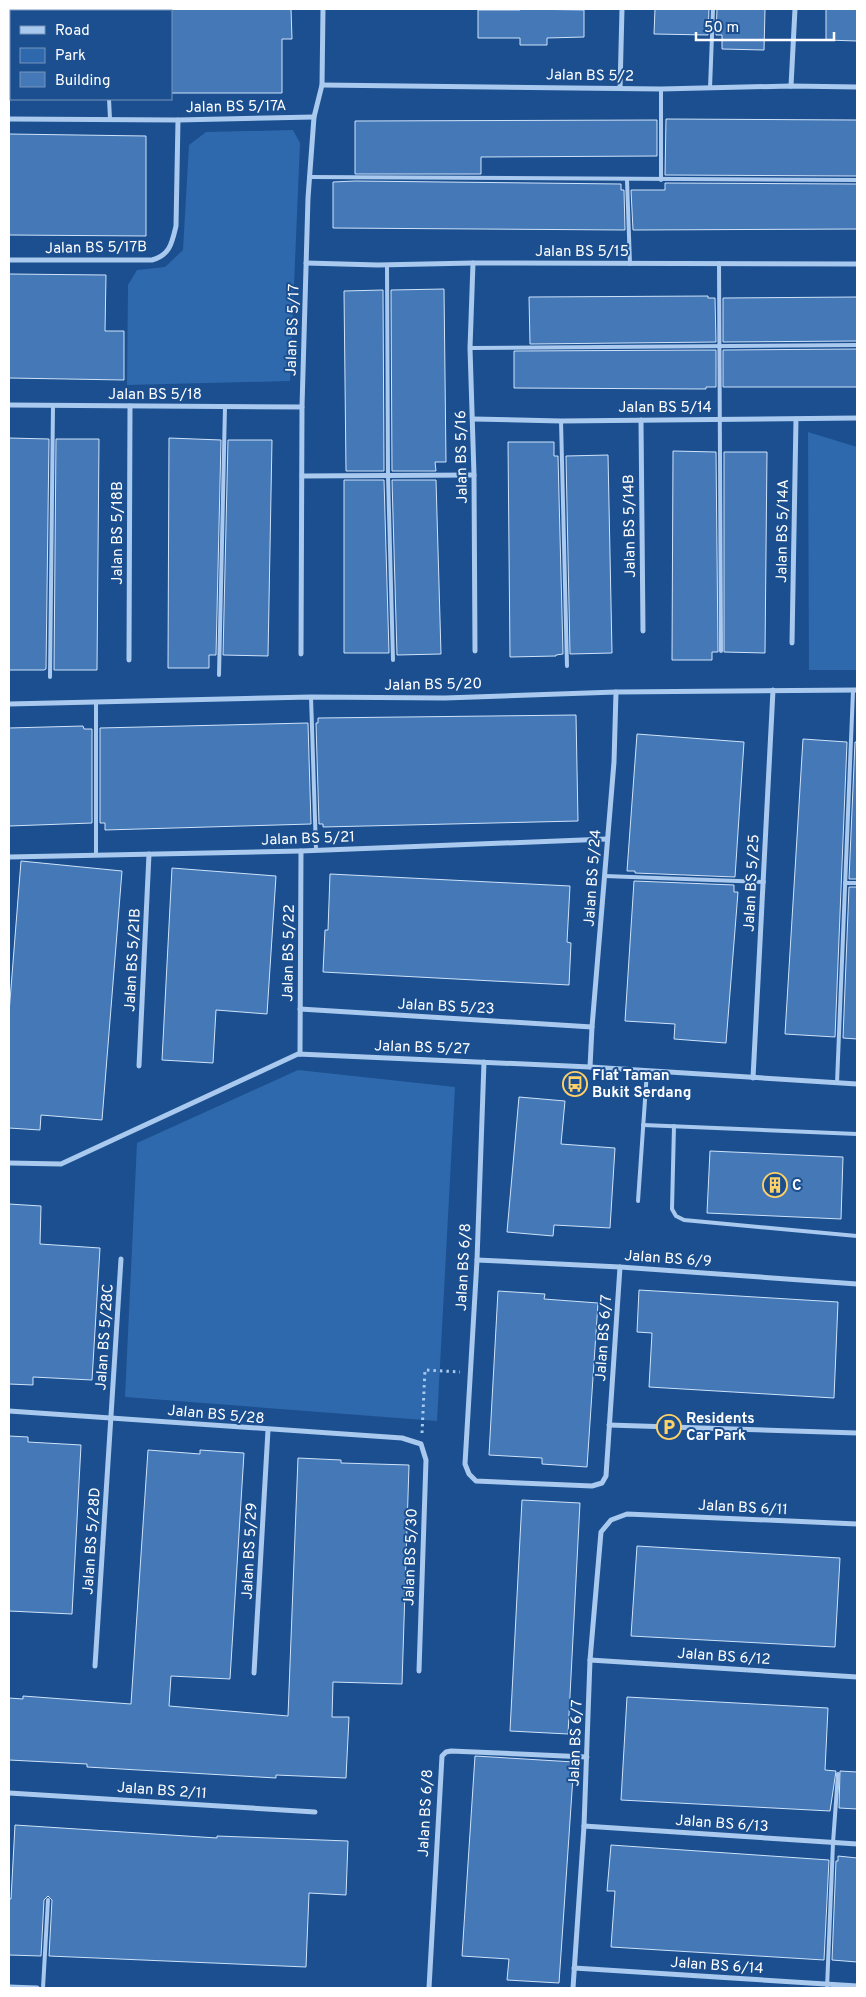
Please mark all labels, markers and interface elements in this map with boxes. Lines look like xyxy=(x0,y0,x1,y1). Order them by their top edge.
legend xyxy=(10,10,172,100)
scale bar xyxy=(696,10,834,42)
text: 50 m xyxy=(704,19,739,38)
text: Road xyxy=(55,22,90,41)
text: Park xyxy=(55,47,86,66)
street label: Jalan BS 5/2 xyxy=(546,66,634,87)
text: Building xyxy=(55,72,110,91)
street label: Jalan BS 5/17A xyxy=(185,97,287,118)
street label: Jalan BS 5/17B xyxy=(45,238,147,259)
street label: Jalan BS 5/15 xyxy=(535,243,629,262)
street label: Jalan BS 5/17 xyxy=(282,283,305,377)
street label: Jalan BS 5/18 xyxy=(108,386,202,405)
street label: Jalan BS 5/14 xyxy=(618,399,712,418)
street label: Jalan BS 5/16 xyxy=(452,410,473,504)
street label: Jalan BS 5/14B xyxy=(620,474,641,578)
street label: Jalan BS 5/14A xyxy=(773,479,794,583)
street label: Jalan BS 5/18B xyxy=(109,481,128,585)
street label: Jalan BS 5/20 xyxy=(384,675,482,696)
street label: Jalan BS 5/21 xyxy=(261,828,355,851)
street label: Jalan BS 5/24 xyxy=(581,829,606,927)
street label: Jalan BS 5/25 xyxy=(740,834,765,932)
street label: Jalan BS 5/22 xyxy=(279,904,300,1002)
street label: Jalan BS 5/21B xyxy=(121,908,146,1012)
street label: Jalan BS 5/23 xyxy=(397,995,495,1020)
street label: Jalan BS 5/27 xyxy=(374,1037,470,1060)
place label: Flat Taman Bukit Serdang xyxy=(592,1067,691,1103)
bus stop icon: Flat Taman Bukit Serdang xyxy=(562,1071,588,1097)
building icon: C xyxy=(762,1172,788,1198)
place label: C xyxy=(792,1177,802,1196)
street label: Jalan BS 6/8 xyxy=(453,1223,476,1311)
street label: Jalan BS 6/9 xyxy=(623,1247,712,1272)
street label: Jalan BS 5/28C xyxy=(92,1283,119,1391)
street label: Jalan BS 6/7 xyxy=(592,1294,617,1382)
street label: Jalan BS 5/28 xyxy=(167,1402,265,1429)
place label: Residents Car Park xyxy=(686,1410,755,1446)
parking icon: Residents Car Park xyxy=(656,1414,682,1440)
street label: Jalan BS 5/28D xyxy=(79,1487,106,1595)
street label: Jalan BS 6/11 xyxy=(698,1497,788,1520)
street label: Jalan BS 5/29 xyxy=(238,1502,263,1600)
street label: Jalan BS 5/30 xyxy=(400,1508,423,1606)
street label: Jalan BS 6/12 xyxy=(677,1645,771,1670)
street label: Jalan BS 6/7 xyxy=(565,1699,588,1787)
street label: Jalan BS 6/8 xyxy=(415,1769,438,1857)
street label: Jalan BS 2/11 xyxy=(116,1779,208,1804)
street label: Jalan BS 6/13 xyxy=(675,1812,769,1837)
street label: Jalan BS 6/14 xyxy=(670,1954,764,1979)

